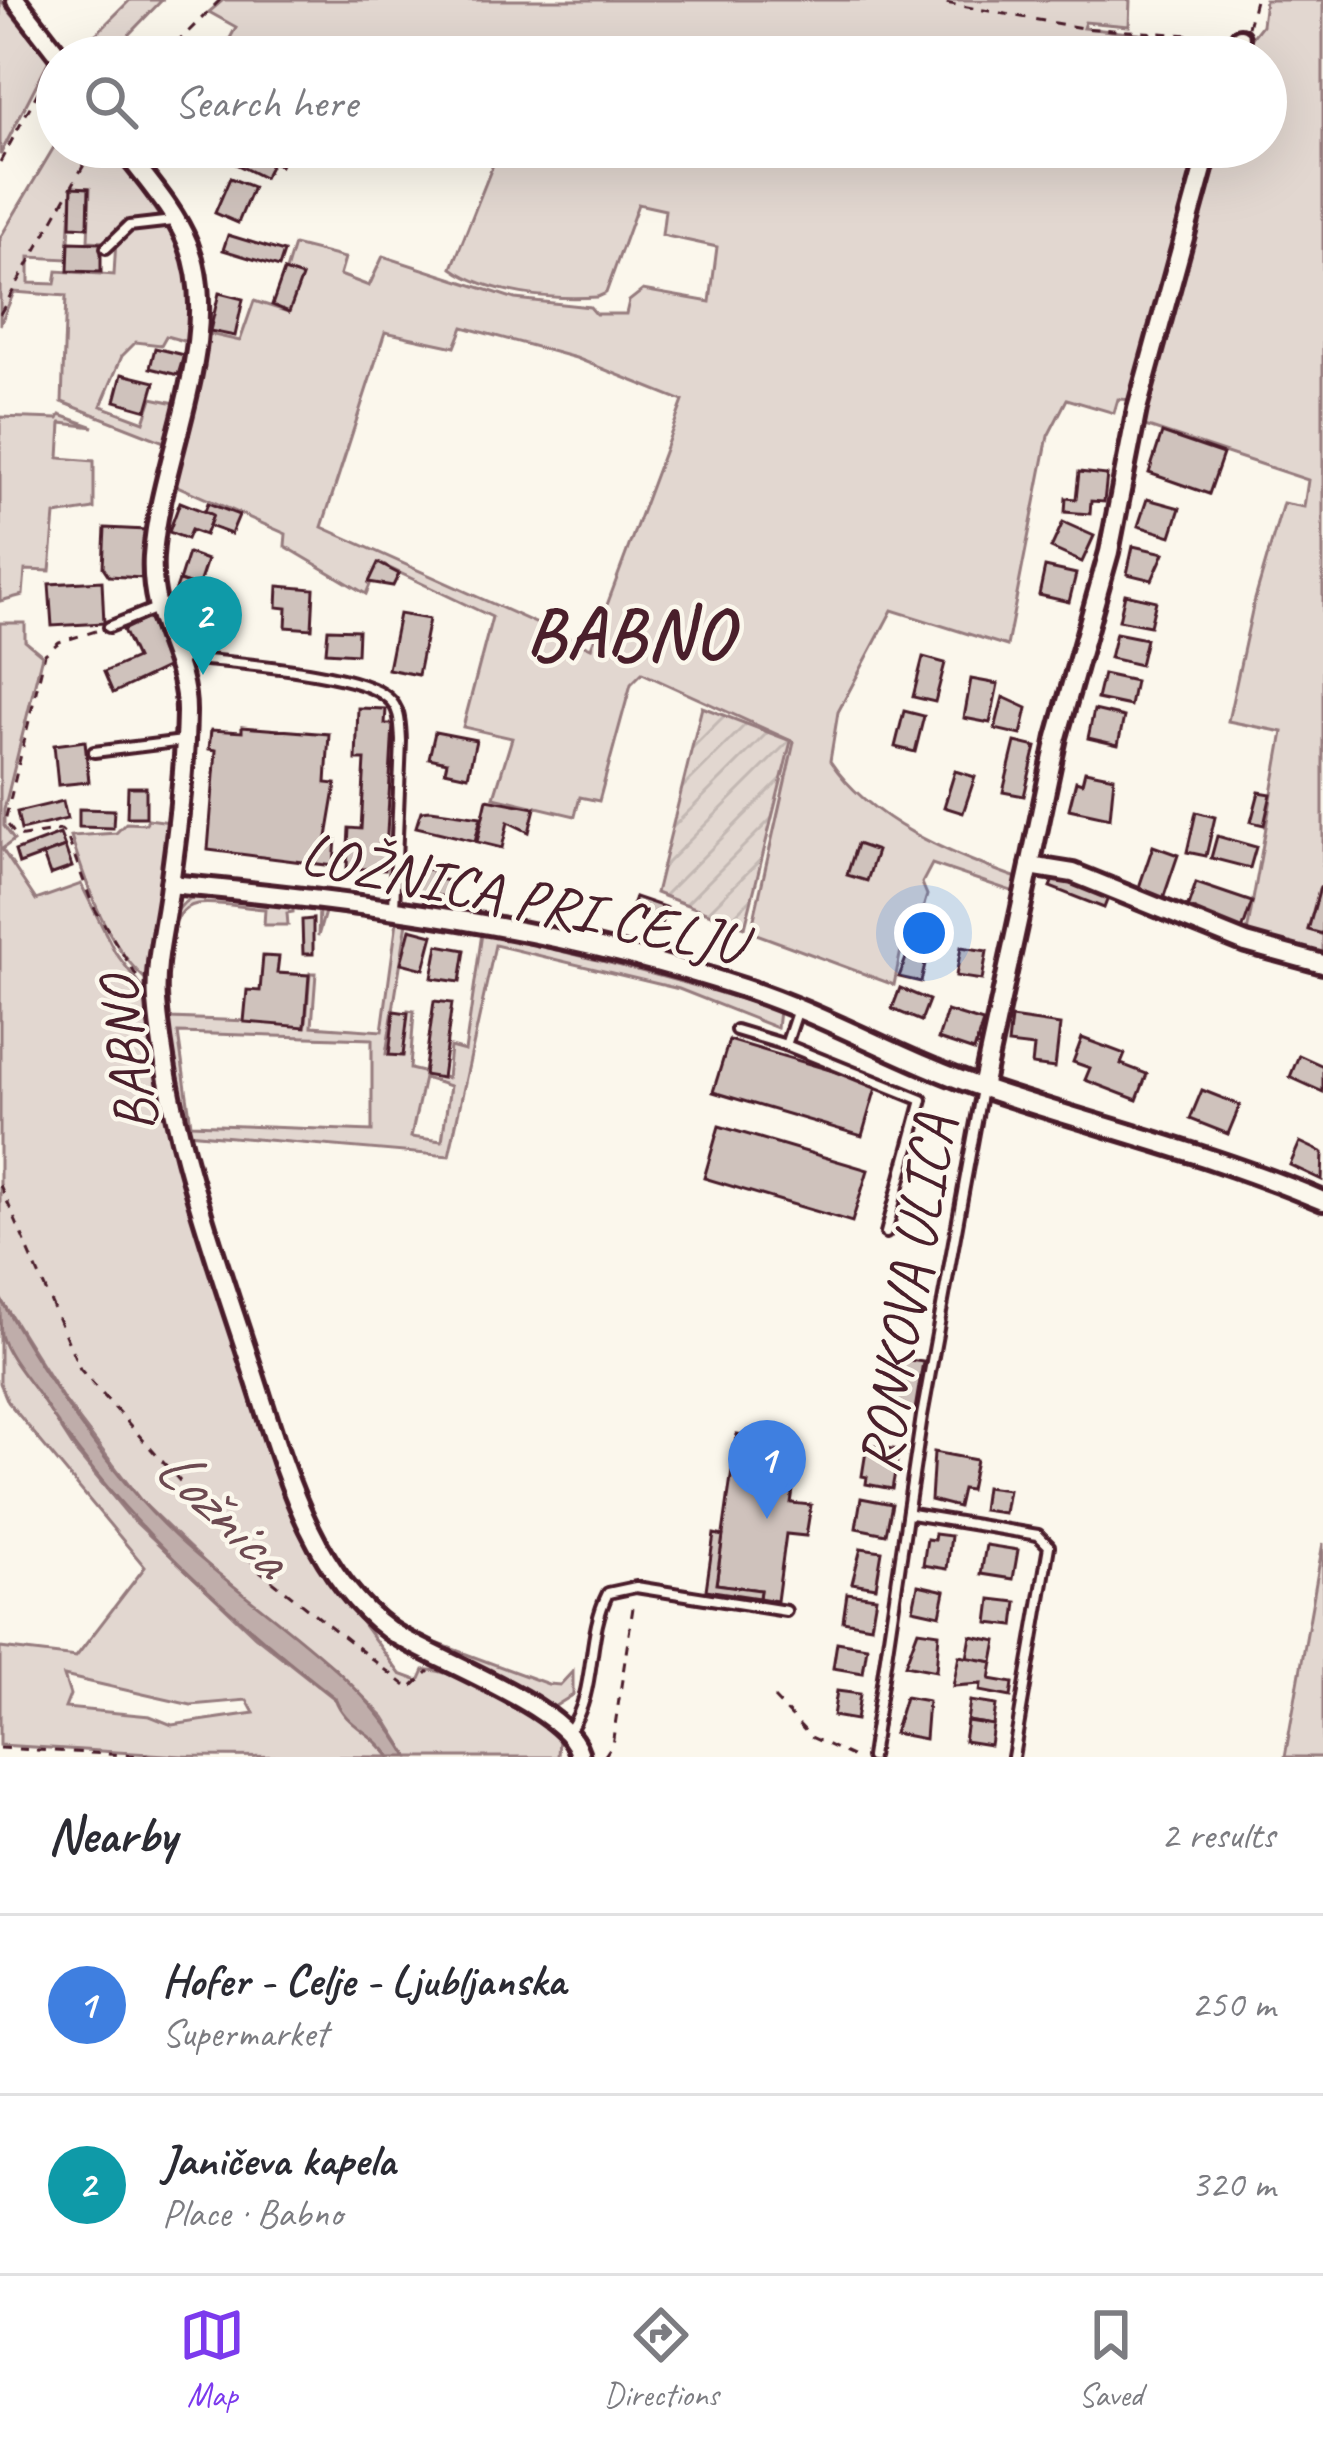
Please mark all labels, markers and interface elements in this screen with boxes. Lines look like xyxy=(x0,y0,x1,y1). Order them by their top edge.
search box xyxy=(36,36,1287,168)
icon: search xyxy=(78,69,144,135)
text: Search here xyxy=(174,74,357,131)
pin: 2 xyxy=(164,576,242,675)
district label: BABNO xyxy=(526,588,740,679)
street label: LOŽNICA PRI CELJU xyxy=(295,814,760,984)
your location xyxy=(894,903,954,963)
street label: BABNO xyxy=(79,968,174,1137)
street label: RONKOVA ULICA xyxy=(840,1108,972,1479)
pin: 1 xyxy=(728,1420,806,1519)
water label: Ložnica xyxy=(139,1428,311,1598)
text: Nearby xyxy=(48,1803,176,1867)
text: 2 results xyxy=(1161,1811,1275,1860)
text: Hofer - Celje - Ljubljanska xyxy=(162,1952,565,2009)
text: 1 xyxy=(78,1980,96,2029)
text: 250 m xyxy=(1191,1980,1275,2029)
text: Supermarket xyxy=(162,2009,328,2058)
text: Janičeva kapela xyxy=(162,2132,395,2189)
text: 2 xyxy=(78,2160,96,2209)
text: 320 m xyxy=(1191,2160,1275,2209)
text: Place · Babno xyxy=(162,2189,342,2238)
tab: Map xyxy=(179,2302,245,2416)
tab: Directions xyxy=(604,2302,719,2416)
tab: Saved xyxy=(1078,2302,1144,2416)

